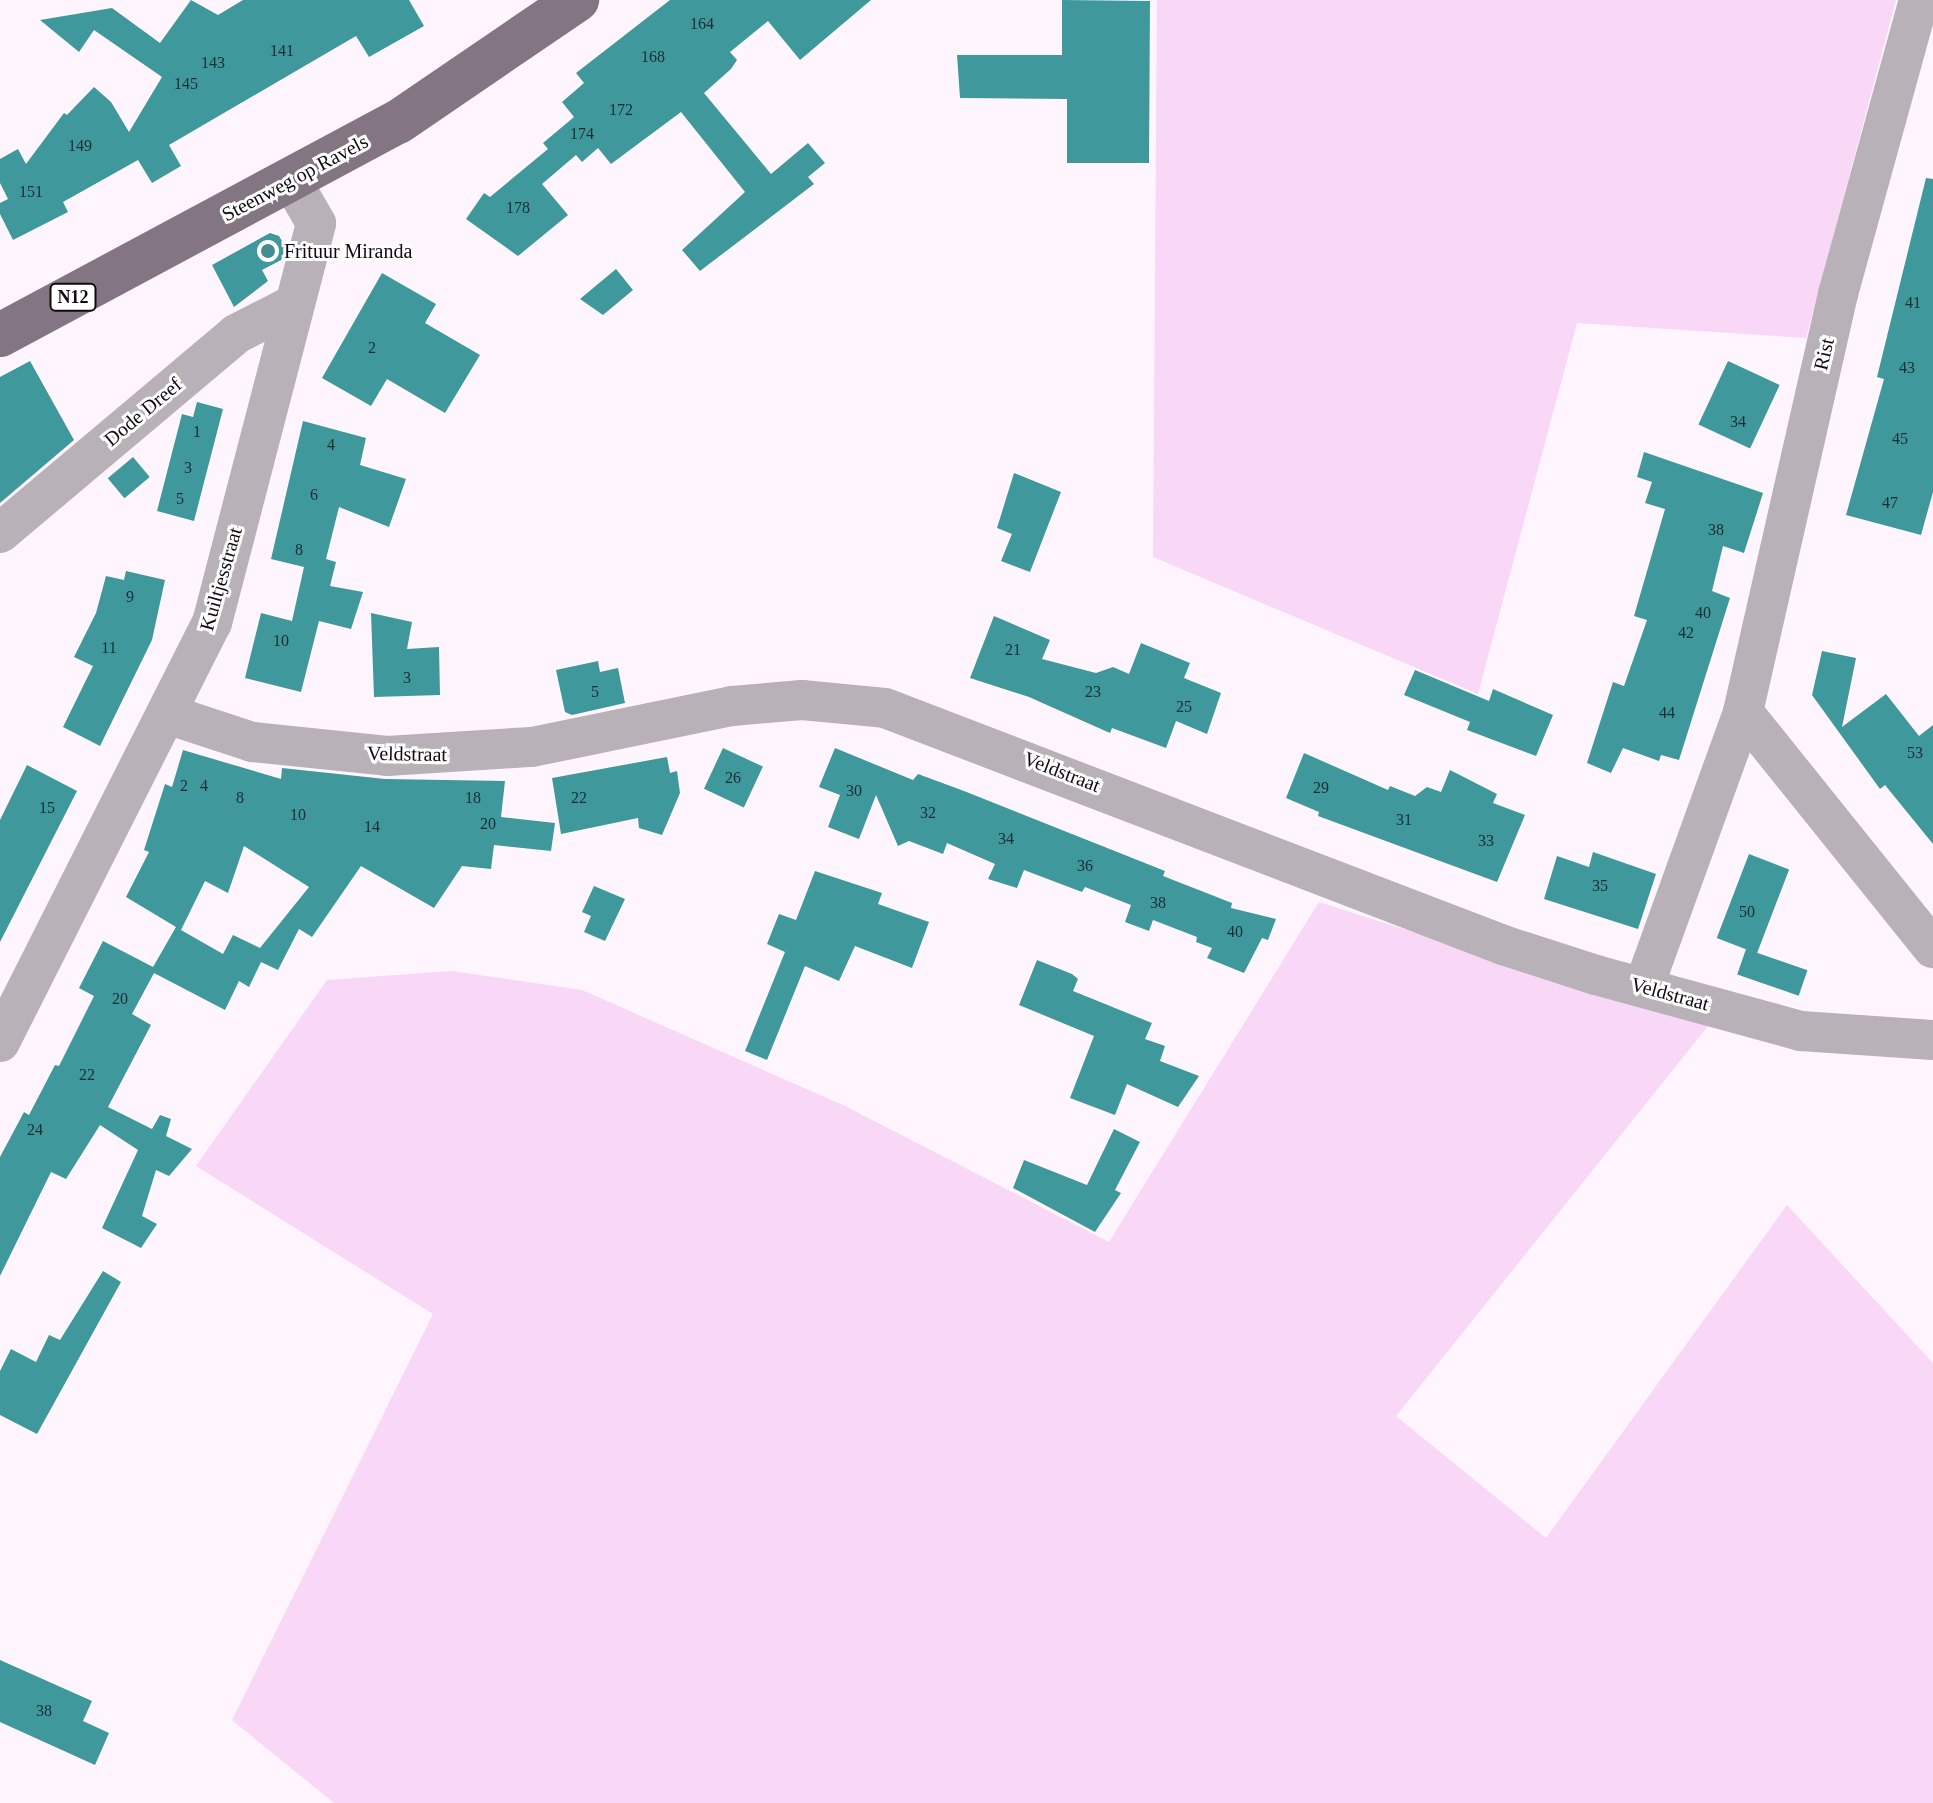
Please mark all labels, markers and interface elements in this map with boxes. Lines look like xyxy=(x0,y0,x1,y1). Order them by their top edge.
house number: 164 xyxy=(690,14,714,34)
house number: 141 xyxy=(270,41,294,61)
house number: 168 xyxy=(641,47,665,67)
house number: 143 xyxy=(201,53,225,73)
house number: 145 xyxy=(174,74,198,94)
house number: 172 xyxy=(609,100,633,120)
house number: 174 xyxy=(570,124,594,144)
street label: Steenweg op Ravels xyxy=(218,129,372,227)
house number: 149 xyxy=(68,136,92,156)
house number: 151 xyxy=(19,182,43,202)
house number: 178 xyxy=(506,198,530,218)
place label: Frituur Miranda xyxy=(284,239,412,263)
marker: Frituur Miranda xyxy=(259,242,277,260)
road number: N12 xyxy=(49,283,97,311)
house number: 41 xyxy=(1905,293,1921,313)
street label: Rist xyxy=(1809,336,1839,372)
house number: 2 xyxy=(368,338,376,358)
house number: 43 xyxy=(1899,358,1915,378)
street label: Dode Dreef xyxy=(99,373,187,451)
house number: 34 xyxy=(1730,412,1746,432)
house number: 1 xyxy=(193,422,201,442)
house number: 45 xyxy=(1892,429,1908,449)
house number: 4 xyxy=(327,435,335,455)
house number: 3 xyxy=(184,458,192,478)
house number: 6 xyxy=(310,485,318,505)
house number: 5 xyxy=(176,489,184,509)
house number: 47 xyxy=(1882,493,1898,513)
house number: 38 xyxy=(1708,520,1724,540)
street label: Kuiltjesstraat xyxy=(195,524,247,634)
house number: 8 xyxy=(295,540,303,560)
house number: 9 xyxy=(126,587,134,607)
house number: 40 xyxy=(1695,603,1711,623)
house number: 42 xyxy=(1678,623,1694,643)
house number: 10 xyxy=(273,631,289,651)
house number: 11 xyxy=(101,638,117,658)
house number: 21 xyxy=(1005,640,1021,660)
house number: 3 xyxy=(403,668,411,688)
house number: 5 xyxy=(591,682,599,702)
house number: 23 xyxy=(1085,682,1101,702)
house number: 25 xyxy=(1176,697,1192,717)
house number: 44 xyxy=(1659,703,1675,723)
street label: Veldstraat xyxy=(367,741,447,767)
house number: 53 xyxy=(1907,743,1923,763)
street label: Veldstraat xyxy=(1020,746,1104,798)
house number: 26 xyxy=(725,768,741,788)
house number: 2 xyxy=(180,776,188,796)
house number: 4 xyxy=(200,776,208,796)
house number: 29 xyxy=(1313,778,1329,798)
house number: 30 xyxy=(846,781,862,801)
house number: 8 xyxy=(236,788,244,808)
house number: 18 xyxy=(465,788,481,808)
house number: 22 xyxy=(571,788,587,808)
house number: 15 xyxy=(39,798,55,818)
house number: 32 xyxy=(920,803,936,823)
house number: 10 xyxy=(290,805,306,825)
house number: 31 xyxy=(1396,810,1412,830)
house number: 20 xyxy=(480,814,496,834)
house number: 14 xyxy=(364,817,380,837)
house number: 34 xyxy=(998,829,1014,849)
house number: 33 xyxy=(1478,831,1494,851)
house number: 36 xyxy=(1077,856,1093,876)
house number: 35 xyxy=(1592,876,1608,896)
house number: 38 xyxy=(1150,893,1166,913)
house number: 50 xyxy=(1739,902,1755,922)
house number: 40 xyxy=(1227,922,1243,942)
street label: Veldstraat xyxy=(1628,972,1712,1016)
house number: 20 xyxy=(112,989,128,1009)
house number: 22 xyxy=(79,1065,95,1085)
house number: 24 xyxy=(27,1120,43,1140)
house number: 38 xyxy=(36,1701,52,1721)

